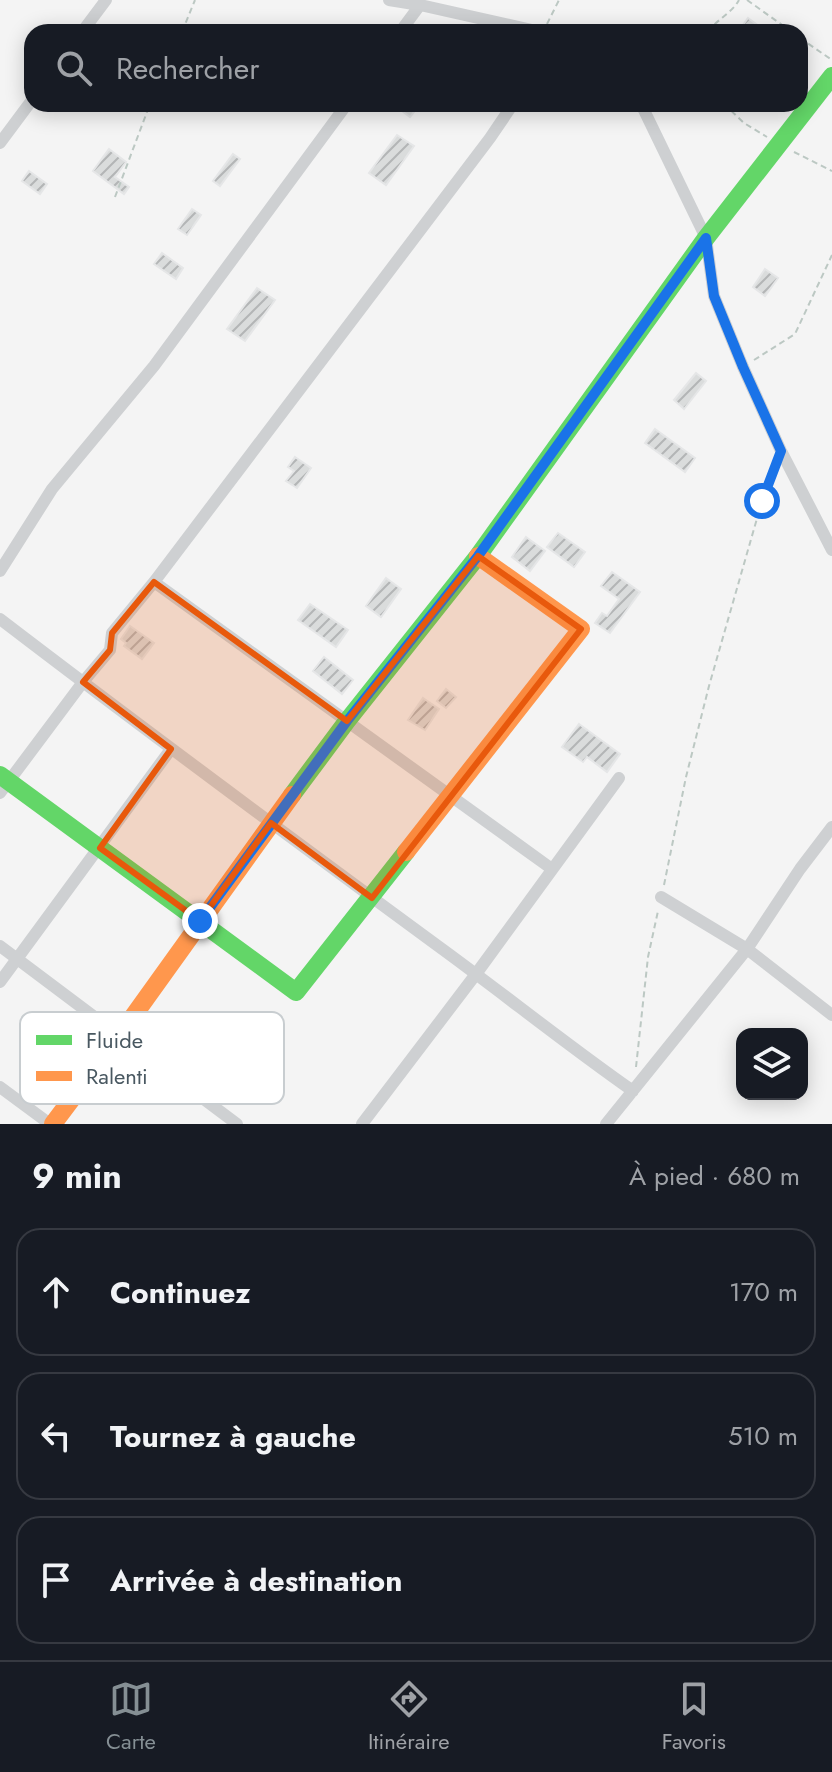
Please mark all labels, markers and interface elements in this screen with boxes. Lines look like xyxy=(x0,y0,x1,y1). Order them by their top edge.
search box xyxy=(24,24,808,112)
icon: search xyxy=(52,46,96,90)
text: Rechercher xyxy=(116,47,259,90)
route start xyxy=(744,483,780,519)
route end xyxy=(182,903,218,939)
legend xyxy=(20,1012,284,1104)
text: Fluide xyxy=(86,1024,143,1056)
map controls xyxy=(736,1028,808,1100)
button: layers xyxy=(736,1028,808,1100)
text: Ralenti xyxy=(86,1060,148,1092)
text: 9 min xyxy=(32,1152,122,1201)
text: À pied · 680 m xyxy=(629,1157,800,1195)
icon: ahead xyxy=(34,1270,78,1314)
text: Continuez xyxy=(110,1271,251,1314)
text: 170 m xyxy=(729,1273,798,1311)
icon: left xyxy=(34,1414,78,1458)
text: Tournez à gauche xyxy=(110,1415,356,1458)
text: 510 m xyxy=(728,1417,798,1455)
icon: arrive xyxy=(34,1558,78,1602)
text: Arrivée à destination xyxy=(110,1559,402,1602)
tab: Carte xyxy=(106,1677,156,1757)
tab: Itinéraire xyxy=(368,1677,450,1757)
tab: Favoris xyxy=(662,1677,726,1757)

